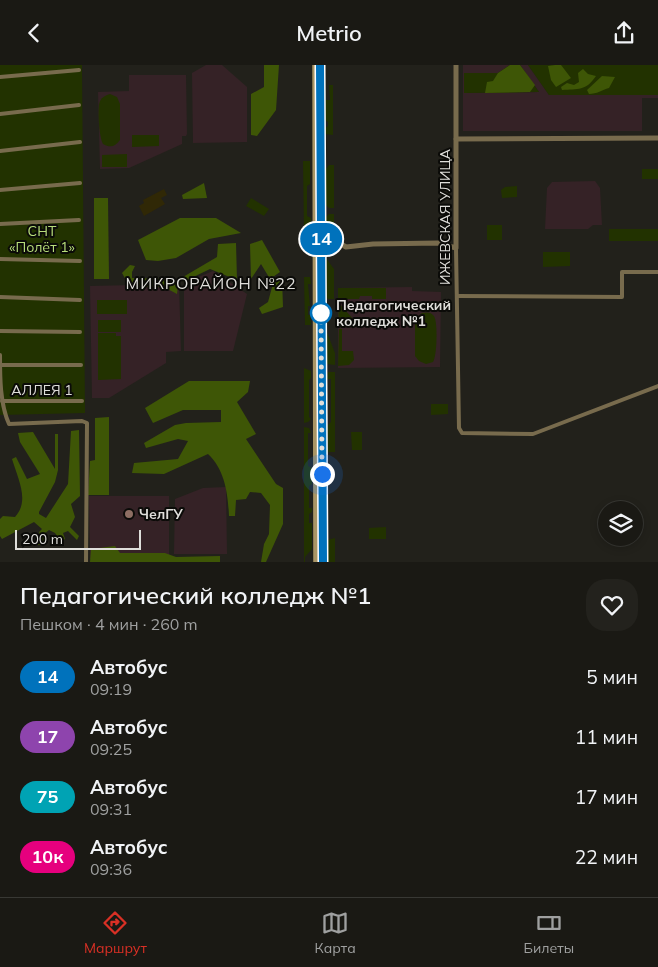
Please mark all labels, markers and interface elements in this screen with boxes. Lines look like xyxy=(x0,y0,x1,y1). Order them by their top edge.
icon: back xyxy=(20,19,48,47)
text: Metrio xyxy=(296,19,362,47)
icon: share xyxy=(610,19,638,47)
street label: ИЖЕВСКАЯ УЛИЦА xyxy=(436,148,454,285)
park label: СНТ «Полёт 1» xyxy=(9,222,75,256)
line badge: 14 xyxy=(298,223,344,255)
text: 14 xyxy=(310,227,332,250)
district label: МИКРОРАЙОН №22 xyxy=(125,273,297,293)
place label: Педагогический колледж №1 xyxy=(336,296,451,330)
marker: Педагогический колледж №1 xyxy=(310,302,332,324)
street label: АЛЛЕЯ 1 xyxy=(11,381,73,399)
your location xyxy=(310,462,335,487)
map controls xyxy=(598,501,643,546)
button: layers xyxy=(598,501,643,546)
place label: ЧелГУ xyxy=(139,505,183,523)
marker: ЧелГУ xyxy=(123,508,135,520)
scale bar xyxy=(15,527,141,550)
text: 200 m xyxy=(22,530,63,548)
button: heart xyxy=(586,579,638,631)
text: Педагогический колледж №1 xyxy=(20,580,371,610)
text: Пешком · 4 мин · 260 m xyxy=(20,614,198,634)
text: Автобус xyxy=(90,655,168,679)
text: 14 xyxy=(37,665,58,688)
text: 5 мин xyxy=(586,665,638,689)
text: 09:19 xyxy=(90,679,132,699)
text: Автобус xyxy=(90,715,168,739)
text: 17 xyxy=(37,725,58,748)
text: 11 мин xyxy=(575,725,638,749)
text: 09:25 xyxy=(90,739,132,759)
text: Автобус xyxy=(90,775,168,799)
text: 75 xyxy=(37,785,58,808)
text: 17 мин xyxy=(575,785,638,809)
text: 09:31 xyxy=(90,799,132,819)
text: Автобус xyxy=(90,835,168,859)
text: 10к xyxy=(32,845,63,868)
text: 22 мин xyxy=(575,845,638,869)
text: 09:36 xyxy=(90,859,132,879)
tab: Маршрут xyxy=(84,909,147,957)
tab: Карта xyxy=(315,909,356,957)
tab: Билеты xyxy=(524,909,574,957)

